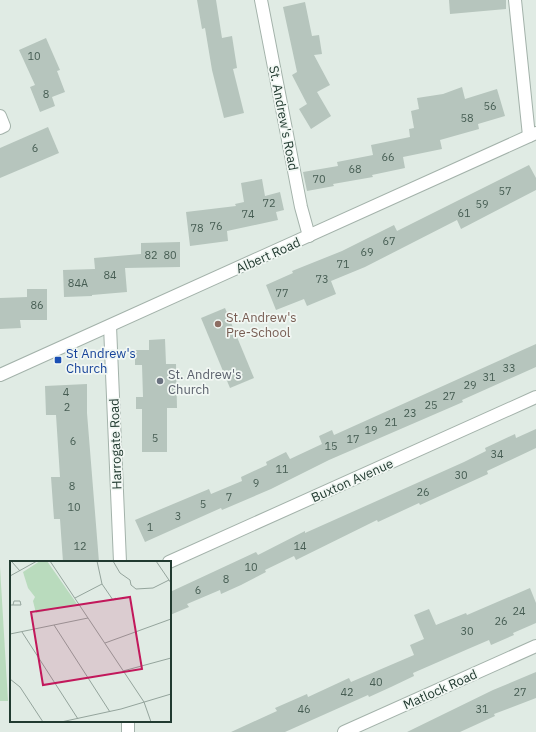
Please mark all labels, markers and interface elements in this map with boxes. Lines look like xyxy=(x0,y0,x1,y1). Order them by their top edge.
house number: 10 xyxy=(27,49,41,63)
street label: St. Andrew's Road xyxy=(265,64,302,172)
house number: 8 xyxy=(43,87,49,101)
house number: 56 xyxy=(483,99,497,113)
house number: 58 xyxy=(460,111,474,125)
house number: 6 xyxy=(32,141,38,155)
house number: 66 xyxy=(381,150,395,164)
house number: 68 xyxy=(348,162,362,176)
house number: 70 xyxy=(312,172,326,186)
house number: 57 xyxy=(498,184,512,198)
house number: 72 xyxy=(262,196,276,210)
house number: 59 xyxy=(475,197,489,211)
house number: 61 xyxy=(457,206,471,220)
house number: 74 xyxy=(241,207,255,221)
house number: 76 xyxy=(209,219,223,233)
house number: 78 xyxy=(190,221,204,235)
street label: Albert Road xyxy=(233,234,303,277)
house number: 67 xyxy=(382,234,396,248)
house number: 69 xyxy=(360,245,374,259)
house number: 82 xyxy=(144,248,158,262)
house number: 80 xyxy=(163,248,177,262)
house number: 71 xyxy=(336,257,350,271)
house number: 84 xyxy=(103,268,117,282)
house number: 73 xyxy=(315,272,329,286)
house number: 84A xyxy=(68,276,88,290)
house number: 77 xyxy=(275,286,289,300)
house number: 86 xyxy=(30,298,44,312)
place label: St.Andrew's Pre-School xyxy=(226,309,297,341)
marker: St.Andrew's Pre-School xyxy=(213,319,223,329)
place label: St Andrew's Church xyxy=(66,345,136,377)
marker: St Andrew's Church xyxy=(53,355,63,365)
house number: 33 xyxy=(502,361,516,375)
place label: St. Andrew's Church xyxy=(168,366,241,398)
house number: 31 xyxy=(482,370,496,384)
marker: St. Andrew's Church xyxy=(155,376,165,386)
house number: 29 xyxy=(463,378,477,392)
house number: 4 xyxy=(63,385,70,399)
house number: 27 xyxy=(442,389,456,403)
street label: Harrogate Road xyxy=(105,398,126,490)
house number: 25 xyxy=(424,398,438,412)
house number: 2 xyxy=(64,400,70,414)
house number: 23 xyxy=(403,406,417,420)
house number: 21 xyxy=(384,415,398,429)
house number: 19 xyxy=(364,423,378,437)
house number: 5 xyxy=(152,431,158,445)
house number: 17 xyxy=(346,432,360,446)
house number: 6 xyxy=(70,434,76,448)
house number: 15 xyxy=(324,439,338,453)
house number: 34 xyxy=(490,447,504,461)
street label: Buxton Avenue xyxy=(308,455,396,506)
house number: 11 xyxy=(275,462,289,476)
house number: 30 xyxy=(454,468,468,482)
house number: 9 xyxy=(253,476,259,490)
house number: 8 xyxy=(69,479,75,493)
house number: 26 xyxy=(416,485,430,499)
house number: 7 xyxy=(226,490,232,504)
house number: 5 xyxy=(200,497,206,511)
house number: 10 xyxy=(67,500,81,514)
house number: 3 xyxy=(175,509,181,523)
house number: 1 xyxy=(147,520,154,534)
house number: 12 xyxy=(73,539,87,553)
house number: 14 xyxy=(293,539,307,553)
house number: 10 xyxy=(244,560,258,574)
inset map xyxy=(10,561,171,722)
house number: 8 xyxy=(223,572,229,586)
house number: 6 xyxy=(195,583,201,597)
house number: 24 xyxy=(512,604,526,618)
house number: 26 xyxy=(494,614,508,628)
house number: 30 xyxy=(460,624,474,638)
street label: Matlock Road xyxy=(401,666,480,713)
house number: 40 xyxy=(369,675,383,689)
house number: 42 xyxy=(340,685,354,699)
house number: 27 xyxy=(513,685,527,699)
house number: 46 xyxy=(297,702,311,716)
house number: 31 xyxy=(475,702,489,716)

